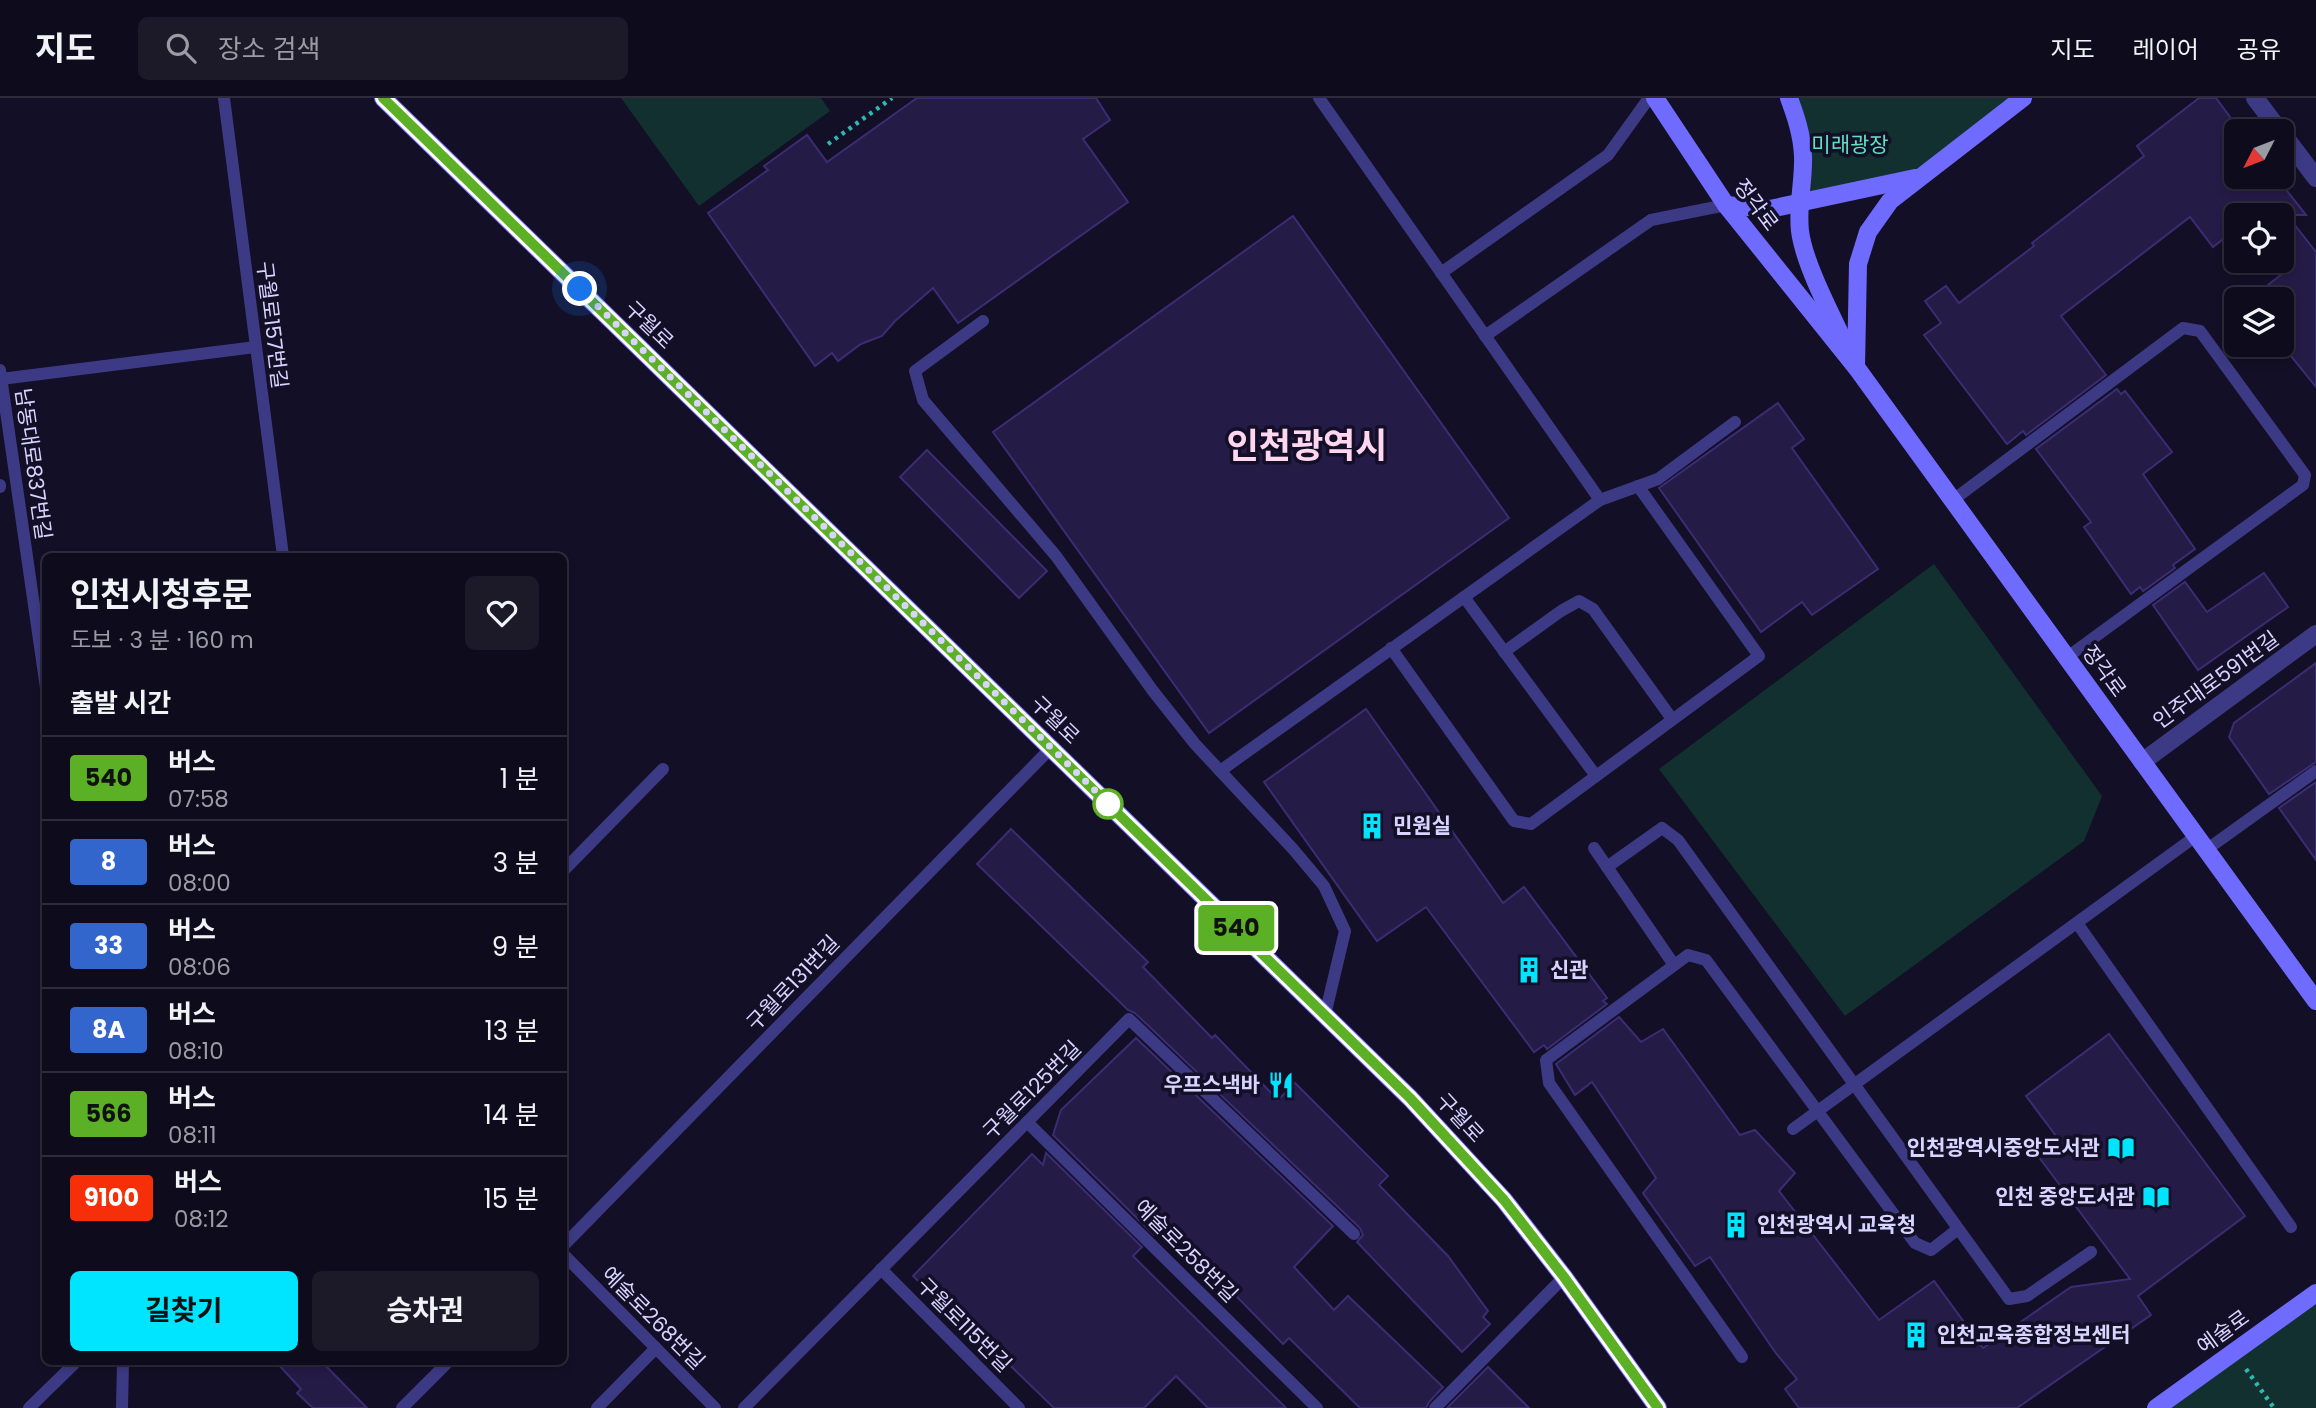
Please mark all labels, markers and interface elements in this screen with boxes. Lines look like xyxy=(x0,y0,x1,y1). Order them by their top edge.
search box xyxy=(138,17,628,80)
text: 지도 xyxy=(35,25,96,72)
icon: search xyxy=(162,29,200,67)
text: 장소 검색 xyxy=(218,31,320,67)
text: 지도 xyxy=(2050,33,2095,66)
text: 레이어 xyxy=(2133,33,2199,66)
text: 공유 xyxy=(2237,33,2281,66)
north arrow xyxy=(2224,119,2294,189)
map controls xyxy=(2224,119,2294,357)
park label: 미래광장 xyxy=(1811,130,1889,159)
street label: 정각로 xyxy=(1727,173,1785,237)
button: locate xyxy=(2224,203,2294,273)
street label: 구월로157번길 xyxy=(250,260,295,390)
your location xyxy=(562,271,597,306)
button: layers xyxy=(2224,287,2294,357)
street label: 구월로 xyxy=(618,294,680,355)
street label: 남동대로837번길 xyxy=(8,386,59,542)
district label: 인천광역시 xyxy=(1226,421,1388,470)
text: 인천시청후문 xyxy=(70,571,252,618)
button: heart xyxy=(465,576,539,650)
text: 도보 · 3 분 · 160 m xyxy=(70,624,254,656)
street label: 인주대로591번길 xyxy=(2147,624,2285,735)
street label: 정각로 xyxy=(2076,639,2133,703)
text: 출발 시간 xyxy=(70,685,171,721)
street label: 구월로 xyxy=(1024,689,1086,750)
text: 버스 xyxy=(168,744,216,780)
text: 540 xyxy=(85,761,132,794)
text: 1 분 xyxy=(500,761,539,797)
text: 07:58 xyxy=(168,783,229,815)
unlabelled marker xyxy=(1093,789,1123,819)
building icon: 민원실 xyxy=(1357,811,1387,841)
place label: 민원실 xyxy=(1393,811,1451,840)
text: 버스 xyxy=(168,828,216,864)
text: 8 xyxy=(101,845,116,878)
text: 3 분 xyxy=(493,845,539,881)
text: 08:00 xyxy=(168,867,231,899)
line badge: 540 xyxy=(1196,905,1276,951)
text: 540 xyxy=(1212,911,1260,944)
text: 버스 xyxy=(168,912,216,948)
text: 33 xyxy=(94,929,123,962)
text: 9 분 xyxy=(492,929,539,965)
street label: 구월로131번길 xyxy=(740,929,846,1037)
text: 08:06 xyxy=(168,951,231,983)
building icon: 신관 xyxy=(1514,955,1544,985)
place label: 신관 xyxy=(1550,955,1589,984)
text: 버스 xyxy=(168,996,216,1032)
text: 8A xyxy=(92,1013,125,1046)
text: 13 분 xyxy=(485,1013,539,1049)
street label: 구월로125번길 xyxy=(976,1034,1087,1145)
text: 08:10 xyxy=(168,1035,224,1067)
place label: 우프스낵바 xyxy=(1163,1070,1260,1099)
restaurant icon: 우프스낵바 xyxy=(1266,1070,1296,1100)
text: 버스 xyxy=(168,1080,216,1116)
street label: 구월로 xyxy=(1430,1087,1491,1149)
text: 566 xyxy=(85,1097,132,1130)
text: 14 분 xyxy=(483,1097,539,1133)
text: 08:11 xyxy=(168,1119,217,1151)
place label: 인천광역시중앙도서관 xyxy=(1907,1133,2100,1162)
library icon: 인천광역시중앙도서관 xyxy=(2106,1133,2136,1163)
text: 버스 xyxy=(174,1164,222,1200)
text: 9100 xyxy=(84,1181,139,1214)
text: 15 분 xyxy=(483,1181,539,1217)
place label: 인천 중앙도서관 xyxy=(1995,1182,2135,1211)
library icon: 인천 중앙도서관 xyxy=(2141,1182,2171,1212)
street label: 예술로258번길 xyxy=(1128,1193,1244,1309)
text: 08:12 xyxy=(174,1203,229,1235)
building icon: 인천광역시 교육청 xyxy=(1721,1210,1751,1240)
place label: 인천광역시 교육청 xyxy=(1757,1210,1916,1239)
street label: 예술로268번길 xyxy=(595,1260,711,1376)
button: 길찾기 xyxy=(70,1271,298,1351)
button: 승차권 xyxy=(312,1271,539,1351)
street label: 구월로115번길 xyxy=(911,1271,1018,1378)
street label: 예술로 xyxy=(2191,1303,2255,1360)
building icon: 인천교육종합정보센터 xyxy=(1901,1320,1931,1350)
place label: 인천교육종합정보센터 xyxy=(1937,1320,2130,1349)

